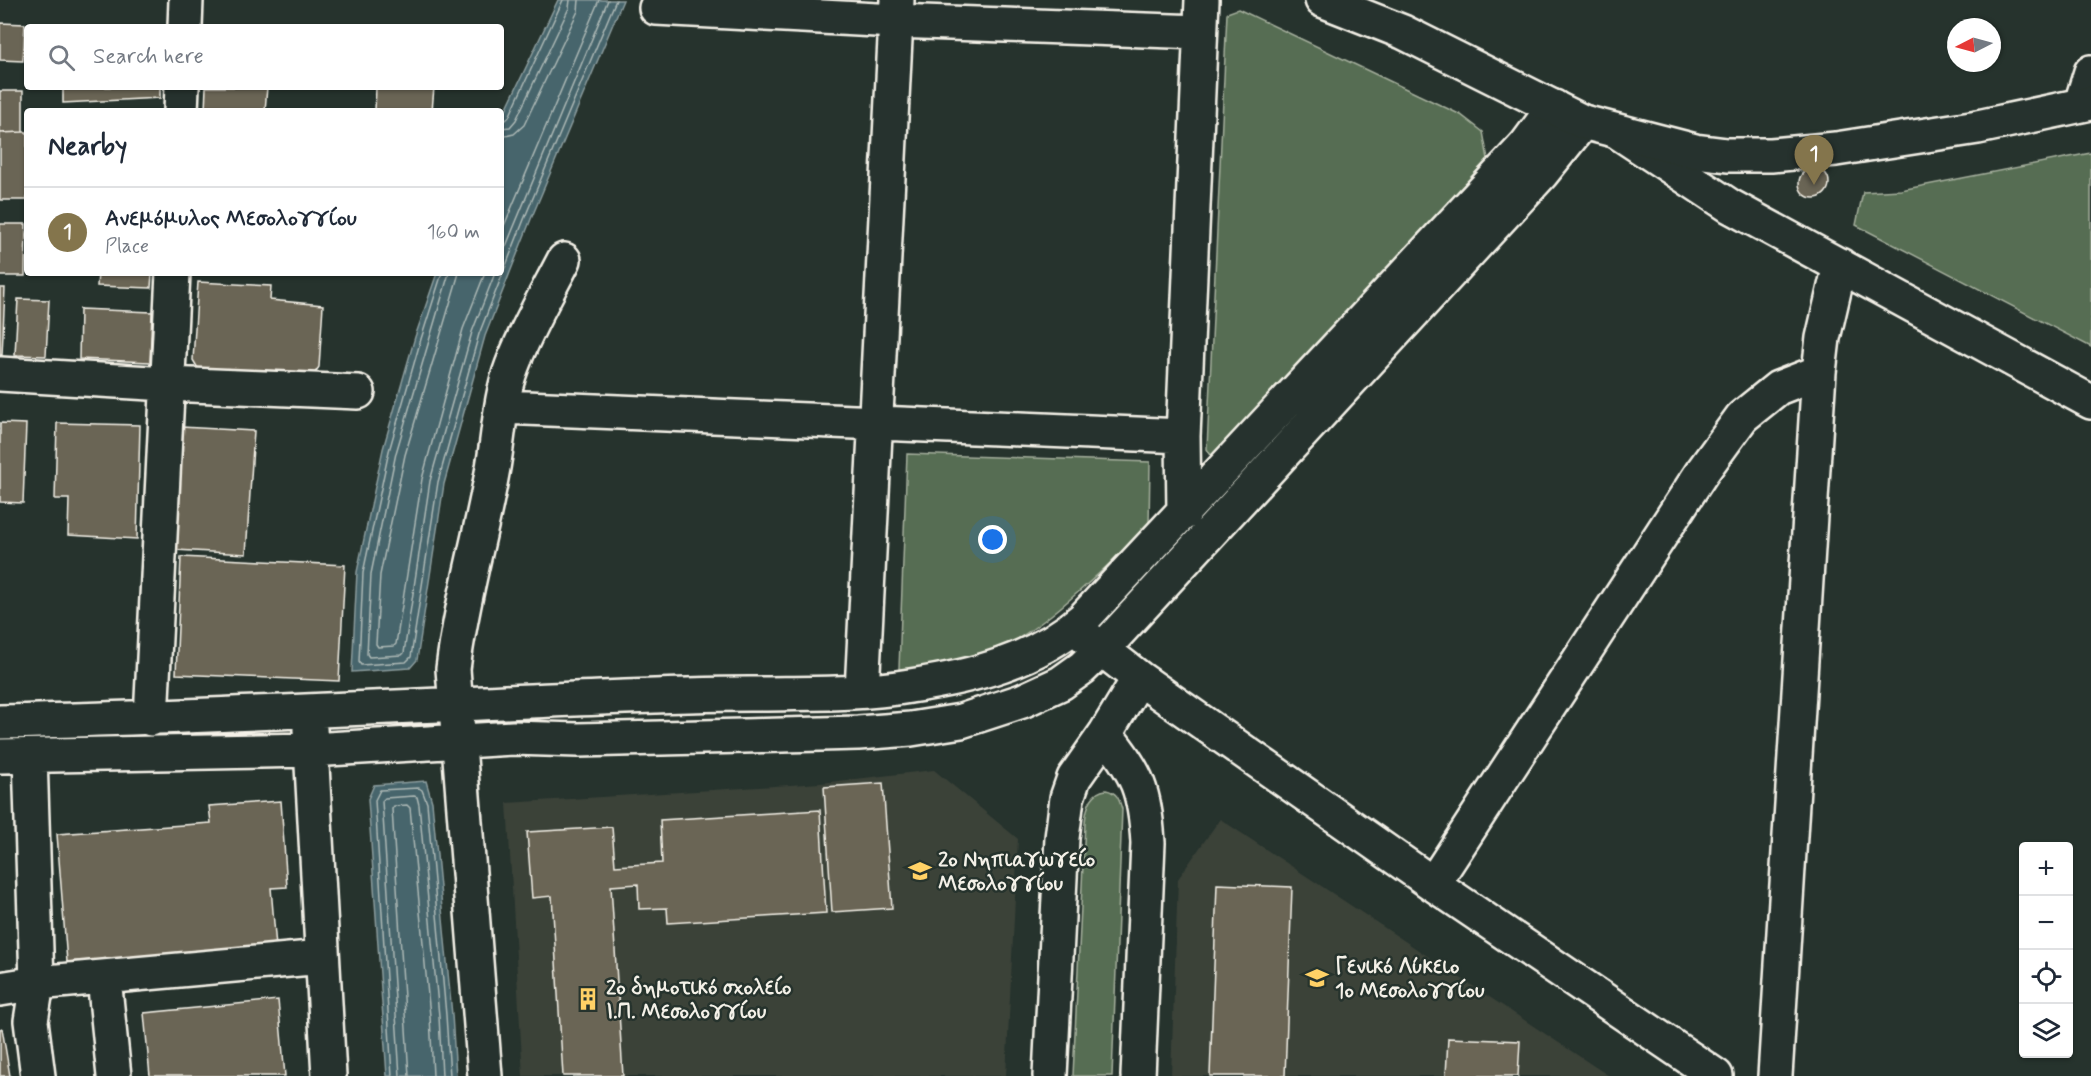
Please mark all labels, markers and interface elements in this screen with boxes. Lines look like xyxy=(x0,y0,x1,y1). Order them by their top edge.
north arrow xyxy=(1947,18,2001,72)
search box xyxy=(24,24,504,90)
icon: search xyxy=(45,41,78,74)
text: Search here xyxy=(93,43,204,71)
text: Nearby xyxy=(48,130,127,164)
pin: 1 xyxy=(1794,136,1834,185)
text: Ανεμόμυλος Μεσολογγίου xyxy=(105,205,357,233)
text: 1 xyxy=(63,219,72,246)
text: 160 m xyxy=(427,219,480,246)
text: Place xyxy=(105,233,149,260)
your location xyxy=(978,525,1007,554)
map controls xyxy=(2019,842,2073,1058)
button: + xyxy=(2019,842,2073,896)
place label: 2ο Νηπιαγωγείο Μεσολογγίου xyxy=(938,846,1095,898)
school or university icon: 2ο Νηπιαγωγείο Μεσολογγίου xyxy=(907,858,933,884)
button: − xyxy=(2019,896,2073,950)
button: locate xyxy=(2019,950,2073,1004)
place label: Γενικό Λύκειο 1ο Μεσολογγίου xyxy=(1335,953,1485,1005)
school or university icon: Γενικό Λύκειο 1ο Μεσολογγίου xyxy=(1304,965,1330,991)
place label: 2ο δημοτικό σχολείο Ι.Π. Μεσολογγίου xyxy=(606,974,791,1026)
building icon: 2ο δημοτικό σχολείο Ι.Π. Μεσολογγίου xyxy=(575,986,601,1012)
button: layers xyxy=(2019,1004,2073,1058)

